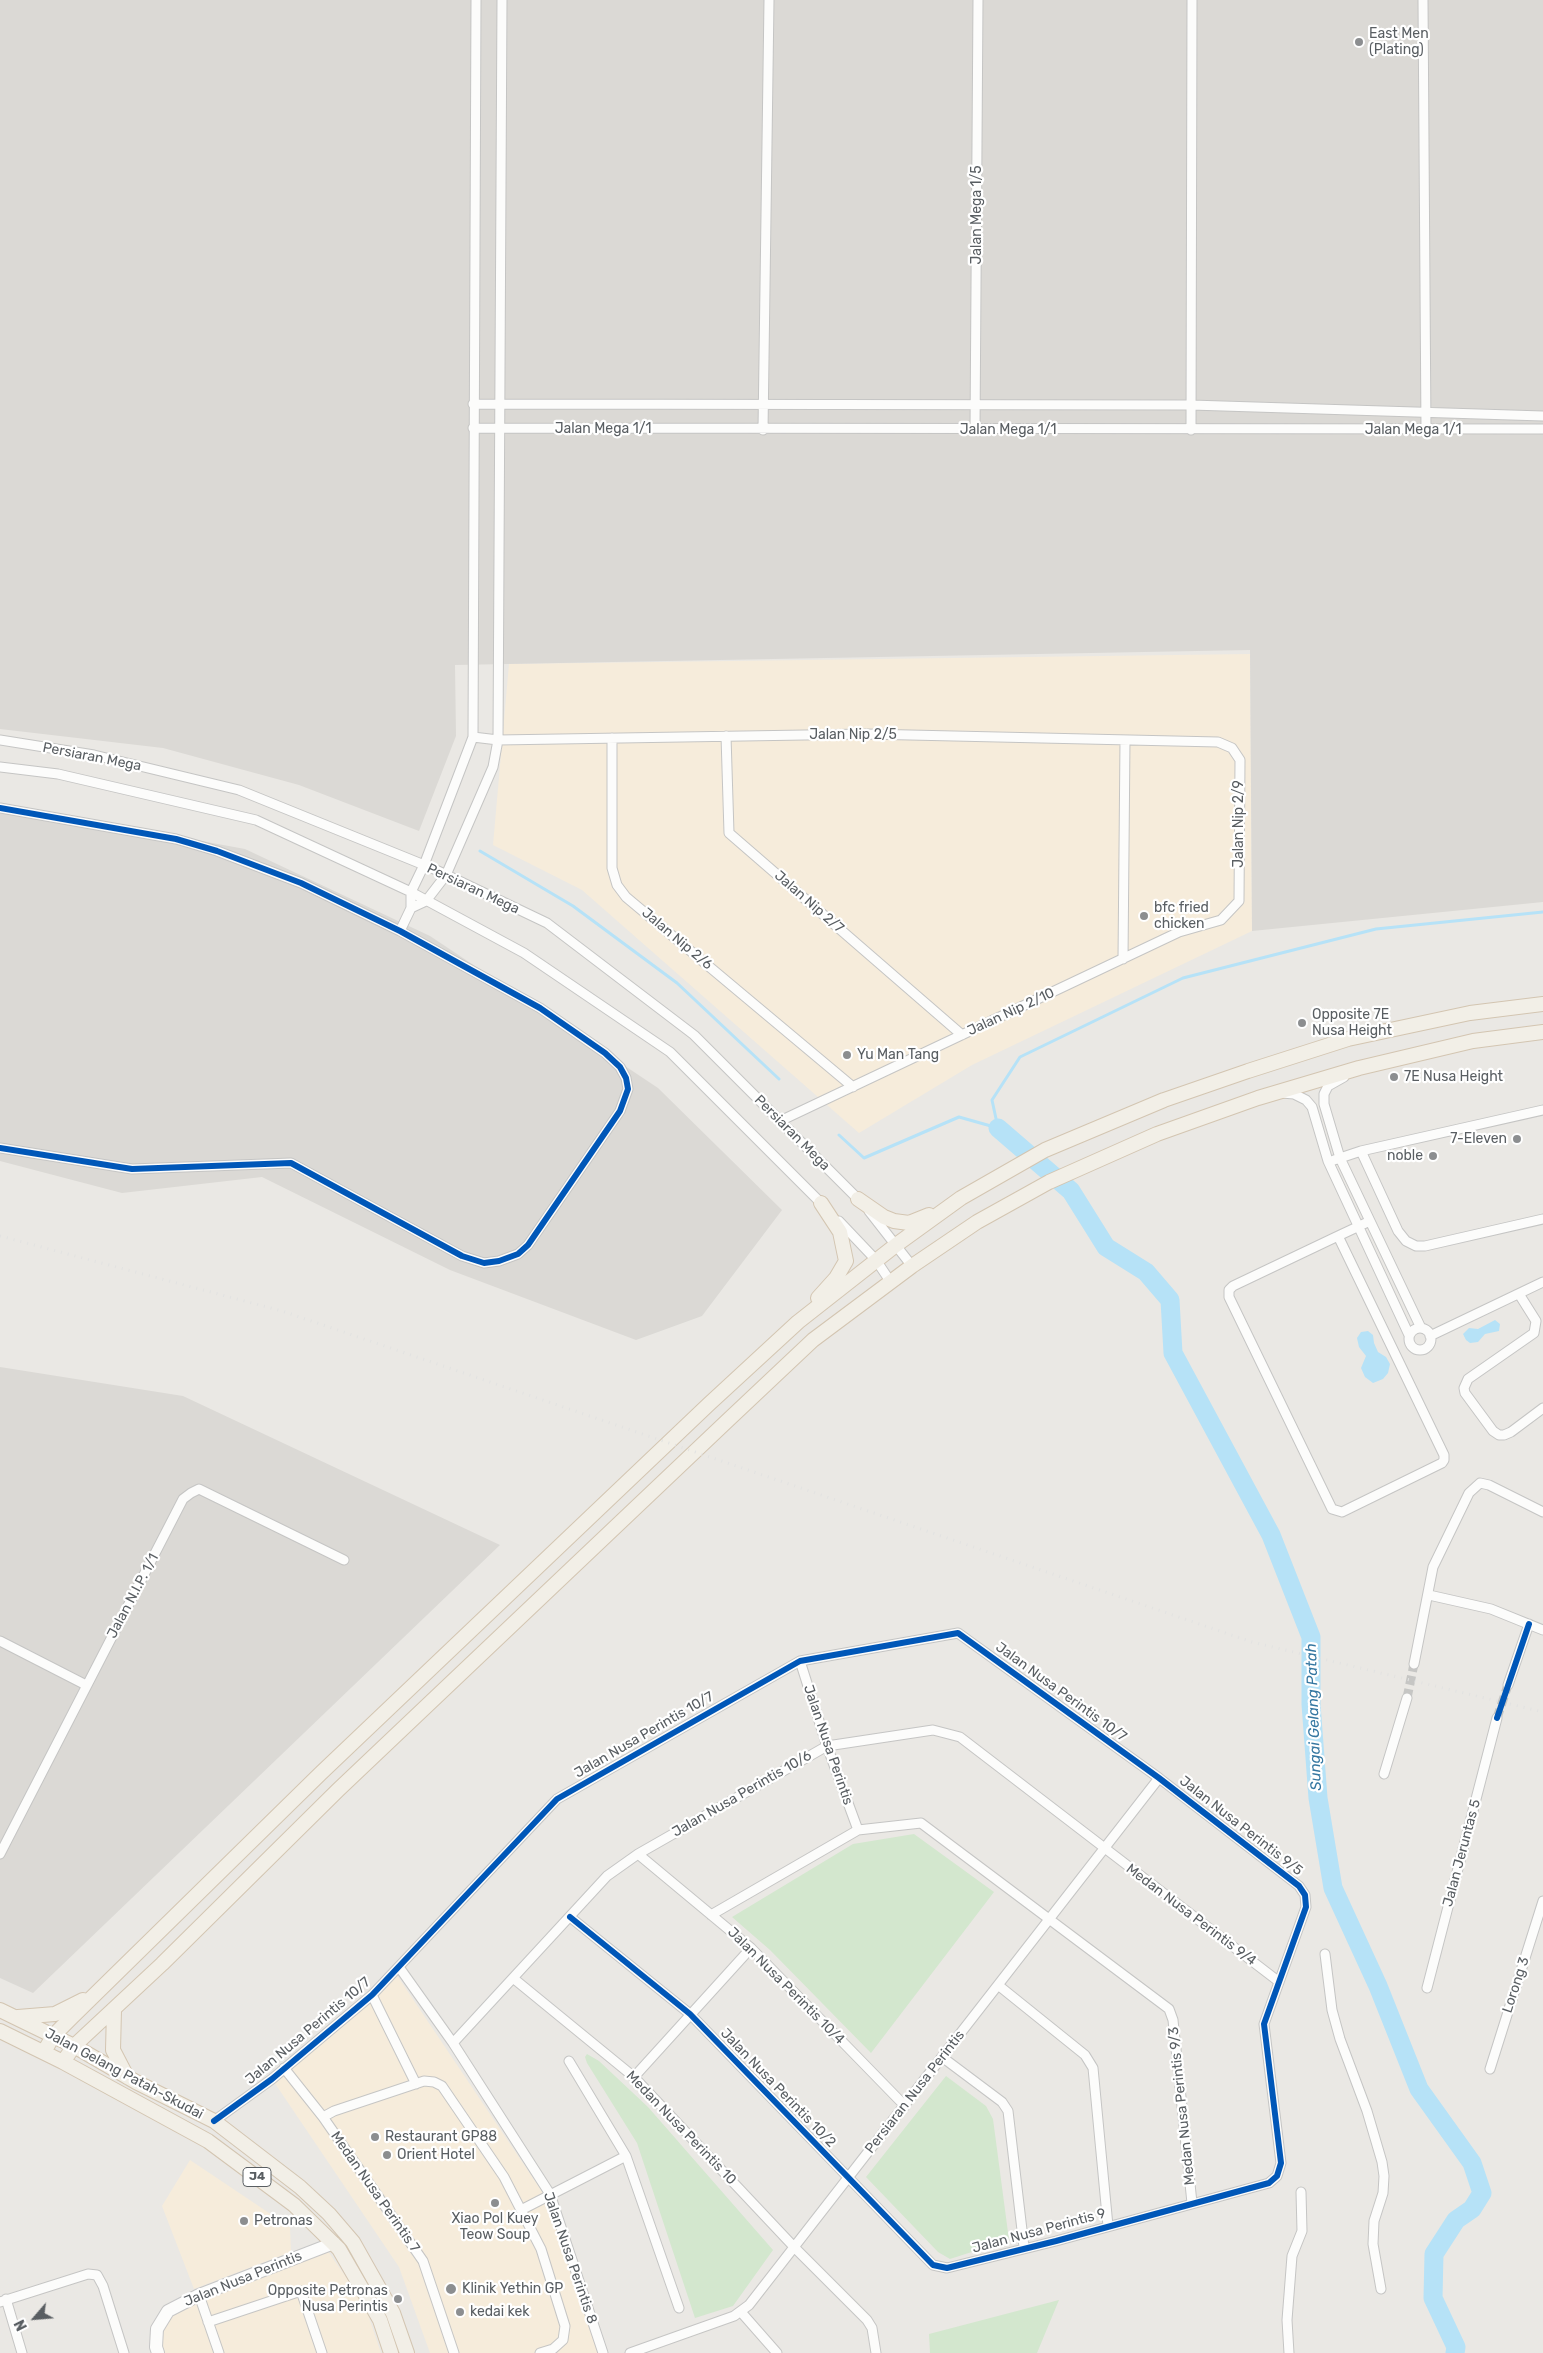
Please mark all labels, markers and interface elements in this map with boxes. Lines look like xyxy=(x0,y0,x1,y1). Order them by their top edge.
place label: East Men (Plating) xyxy=(1369,26,1429,58)
marker: East Men (Plating) xyxy=(1353,36,1365,48)
street label: Jalan Mega 1/5 xyxy=(969,165,985,265)
street label: Jalan Mega 1/1 xyxy=(555,421,651,437)
street label: Jalan Mega 1/1 xyxy=(960,422,1056,438)
street label: Jalan Mega 1/1 xyxy=(1365,422,1461,438)
street label: Jalan Nip 2/5 xyxy=(809,727,897,743)
street label: Persiaran Mega xyxy=(41,739,143,775)
street label: Jalan Nip 2/9 xyxy=(1231,780,1247,868)
street label: Persiaran Mega xyxy=(424,860,522,918)
street label: Jalan Nip 2/7 xyxy=(771,867,847,937)
place label: bfc fried chicken xyxy=(1154,900,1209,932)
street label: Jalan Nip 2/6 xyxy=(638,905,716,973)
marker: bfc fried chicken xyxy=(1138,910,1150,922)
street label: Jalan Nip 2/10 xyxy=(965,984,1057,1040)
place label: Opposite 7E Nusa Height xyxy=(1312,1007,1392,1040)
marker: Opposite 7E Nusa Height xyxy=(1296,1017,1308,1029)
place label: Yu Man Tang xyxy=(857,1047,939,1063)
marker: Yu Man Tang xyxy=(841,1049,853,1061)
place label: 7E Nusa Height xyxy=(1404,1069,1503,1085)
marker: 7E Nusa Height xyxy=(1388,1071,1400,1083)
street label: Persiaran Mega xyxy=(751,1092,833,1174)
place label: 7-Eleven xyxy=(1450,1131,1507,1147)
marker: 7-Eleven xyxy=(1511,1133,1523,1145)
place label: noble xyxy=(1387,1148,1423,1164)
marker: noble xyxy=(1427,1150,1439,1162)
street label: Jalan N.I.P. 1/1 xyxy=(104,1551,162,1641)
street label: Jalan Nusa Perintis 10/7 xyxy=(992,1639,1130,1745)
water label: Sungai Gelang Patah xyxy=(1302,1643,1326,1791)
street label: Jalan Nusa Perintis xyxy=(800,1683,856,1807)
street label: Jalan Nusa Perintis 10/7 xyxy=(571,1688,717,1782)
street label: Jalan Nusa Perintis 10/6 xyxy=(669,1747,815,1841)
street label: Jalan Nusa Perintis 9/5 xyxy=(1176,1773,1306,1879)
street label: Jalan Jeruntas 5 xyxy=(1440,1797,1484,1909)
street label: Medan Nusa Perintis 9/4 xyxy=(1123,1860,1259,1970)
street label: Jalan Nusa Perintis 10/4 xyxy=(724,1924,848,2048)
street label: Lorong 3 xyxy=(1499,1955,1533,2015)
street label: Jalan Nusa Perintis 10/7 xyxy=(242,1974,374,2088)
street label: Jalan Gelang Patah-Skudai xyxy=(42,2025,206,2123)
street label: Jalan Nusa Perintis 10/2 xyxy=(717,2025,839,2151)
street label: Medan Nusa Perintis 9/3 xyxy=(1165,2026,1199,2186)
street label: Persiaran Nusa Perintis xyxy=(862,2027,968,2157)
street label: Medan Nusa Perintis 10 xyxy=(622,2068,740,2188)
street label: Medan Nusa Perintis 7 xyxy=(327,2128,423,2256)
place label: Restaurant GP88 xyxy=(385,2129,497,2145)
marker: Restaurant GP88 xyxy=(369,2131,381,2143)
place label: Orient Hotel xyxy=(397,2147,475,2163)
marker: Orient Hotel xyxy=(381,2149,393,2161)
road number: J4 xyxy=(243,2168,271,2186)
street label: Jalan Nusa Perintis 8 xyxy=(540,2190,600,2326)
marker: Xiao Pol Kuey Teow Soup xyxy=(489,2197,501,2209)
street label: Jalan Nusa Perintis 9 xyxy=(970,2205,1108,2257)
place label: Xiao Pol Kuey Teow Soup xyxy=(451,2211,539,2244)
place label: Petronas xyxy=(254,2213,313,2229)
marker: Petronas xyxy=(238,2215,250,2227)
street label: Jalan Nusa Perintis xyxy=(181,2248,305,2310)
place label: Klinik Yethin GP xyxy=(462,2281,563,2297)
marker: Klinik Yethin GP xyxy=(444,2282,458,2296)
place label: Opposite Petronas Nusa Perintis xyxy=(268,2283,388,2316)
north arrow xyxy=(10,2293,60,2343)
marker: Opposite Petronas Nusa Perintis xyxy=(392,2293,404,2305)
place label: kedai kek xyxy=(470,2304,530,2320)
marker: kedai kek xyxy=(454,2306,466,2318)
text: N xyxy=(11,2317,31,2333)

